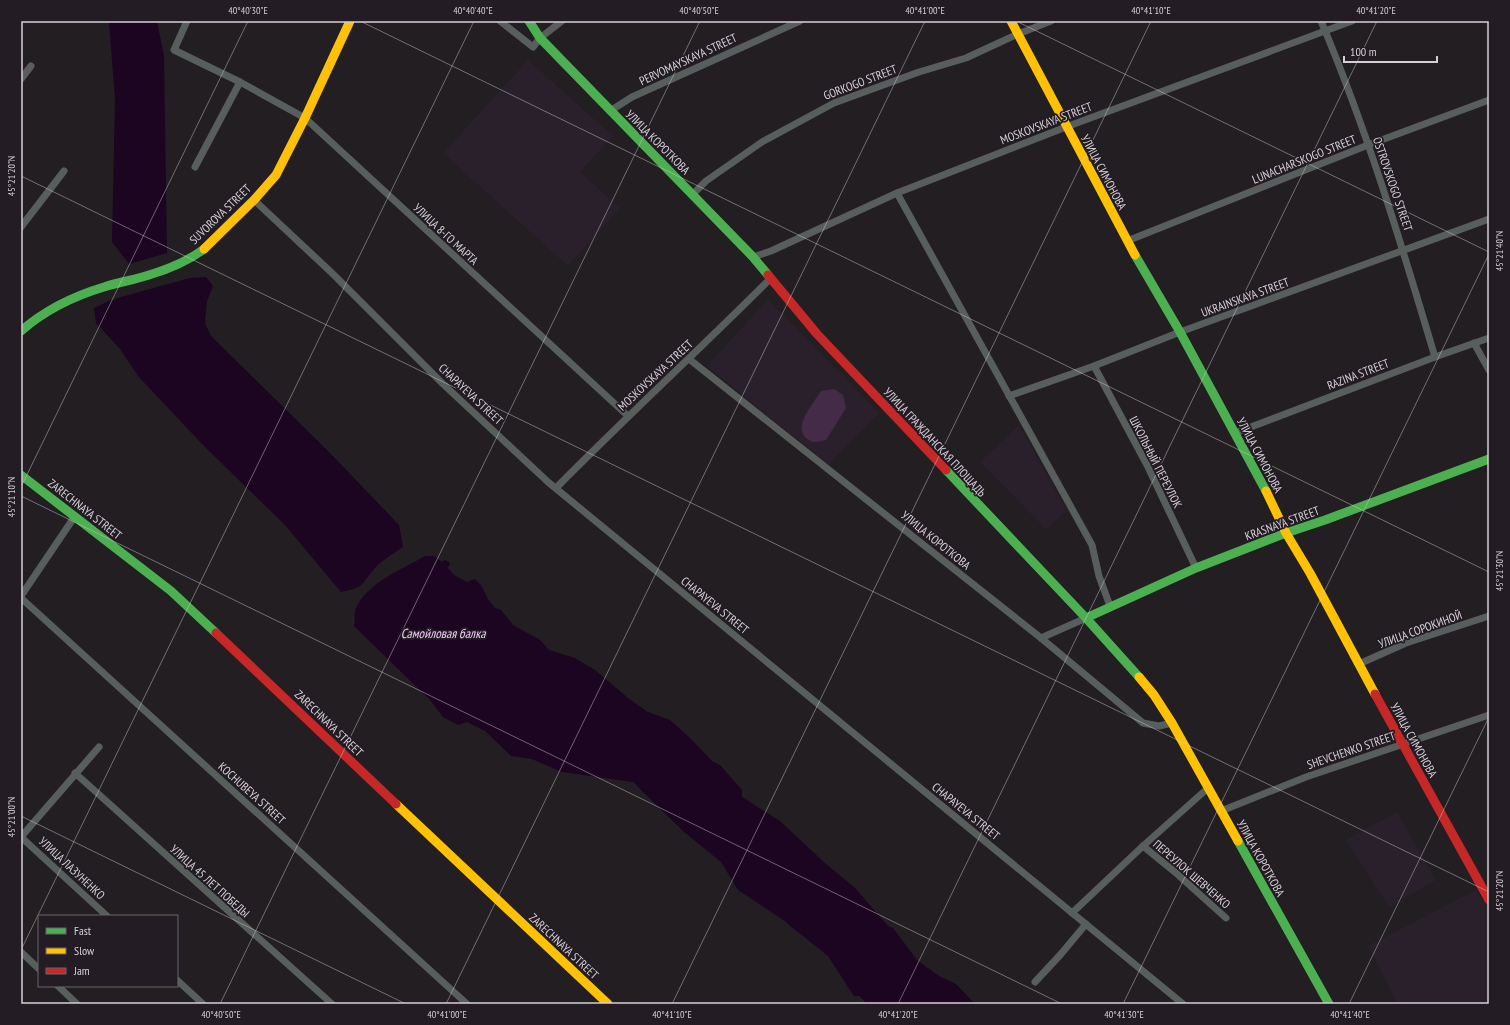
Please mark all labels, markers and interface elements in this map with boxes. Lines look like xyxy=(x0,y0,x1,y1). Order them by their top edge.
text: 40°40'30"E xyxy=(228,4,268,17)
text: 40°40'40"E xyxy=(453,4,493,17)
text: 40°40'50"E xyxy=(679,4,719,17)
text: 40°41'00"E xyxy=(905,4,945,17)
text: 40°41'10"E xyxy=(1131,4,1171,17)
text: 40°41'20"E xyxy=(1356,4,1396,17)
street label: PERVOMAYSKAYA STREET xyxy=(637,30,740,88)
scale bar xyxy=(1344,38,1437,64)
text: 100 m xyxy=(1350,44,1377,59)
street label: GORKOGO STREET xyxy=(821,61,899,103)
street label: MOSKOVSKAYA STREET xyxy=(998,98,1095,147)
street label: УЛИЦА КОРОТКОВА xyxy=(623,107,694,178)
street label: LUNACHARSKOGO STREET xyxy=(1250,131,1359,187)
street label: УЛИЦА СИМОНОВА xyxy=(1078,132,1130,212)
street label: OSTROVSKOGO STREET xyxy=(1370,135,1416,234)
text: 45°21'20"N xyxy=(5,156,18,196)
street label: SUVOROVA STREET xyxy=(186,180,254,247)
street label: УЛИЦА 8-ГО МАРТА xyxy=(410,200,482,268)
text: 45°21'40"N xyxy=(1493,231,1506,271)
street label: UKRAINSKAYA STREET xyxy=(1199,274,1292,320)
street label: MOSKOVSKAYA STREET xyxy=(614,336,696,414)
street label: RAZINA STREET xyxy=(1325,355,1392,393)
street label: CHAPAYEVA STREET xyxy=(436,360,507,428)
street label: УЛИЦА ГРАЖДАНСКАЯ ПЛОЩАДЬ xyxy=(881,384,990,500)
street label: ШКОЛЬНЫЙ ПЕРЕУЛОК xyxy=(1126,414,1186,510)
street label: УЛИЦА СИМОНОВА xyxy=(1234,415,1286,495)
street label: ZARECHNAYA STREET xyxy=(45,476,125,543)
text: 45°21'10"N xyxy=(5,477,18,517)
street label: KRASNAYA STREET xyxy=(1243,502,1322,543)
street label: УЛИЦА КОРОТКОВА xyxy=(898,507,974,573)
text: 45°21'30"N xyxy=(1493,551,1506,591)
street label: CHAPAYEVA STREET xyxy=(678,573,752,637)
street label: УЛИЦА СОРОКИНОЙ xyxy=(1376,607,1464,651)
water label: Самойловая балка xyxy=(401,625,486,642)
street label: ZARECHNAYA STREET xyxy=(292,687,367,760)
street label: УЛИЦА СИМОНОВА xyxy=(1387,700,1441,780)
street label: SHEVCHENKO STREET xyxy=(1305,728,1398,772)
street label: KOCHUBEYA STREET xyxy=(215,759,289,828)
street label: CHAPAYEVA STREET xyxy=(929,779,1003,843)
text: 45°21'00"N xyxy=(5,797,18,837)
street label: УЛИЦА КОРОТКОВА xyxy=(1234,817,1288,899)
street label: УЛИЦА ЛАЗУНЕНКО xyxy=(36,834,108,903)
street label: ПЕРЕУЛОК ШЕВЧЕНКО xyxy=(1150,836,1234,912)
street label: УЛИЦА 45 ЛЕТ ПОБЕДЫ xyxy=(167,841,253,921)
text: 45°21'20"N xyxy=(1493,871,1506,911)
street label: ZARECHNAYA STREET xyxy=(526,910,602,982)
legend xyxy=(38,915,178,987)
text: Fast xyxy=(74,923,92,938)
text: Slow xyxy=(74,943,95,958)
text: Jam xyxy=(73,963,90,978)
text: 40°40'50"E xyxy=(201,1008,241,1021)
text: 40°41'00"E xyxy=(427,1008,467,1021)
text: 40°41'10"E xyxy=(652,1008,692,1021)
text: 40°41'20"E xyxy=(878,1008,918,1021)
text: 40°41'30"E xyxy=(1104,1008,1144,1021)
text: 40°41'40"E xyxy=(1330,1008,1370,1021)

